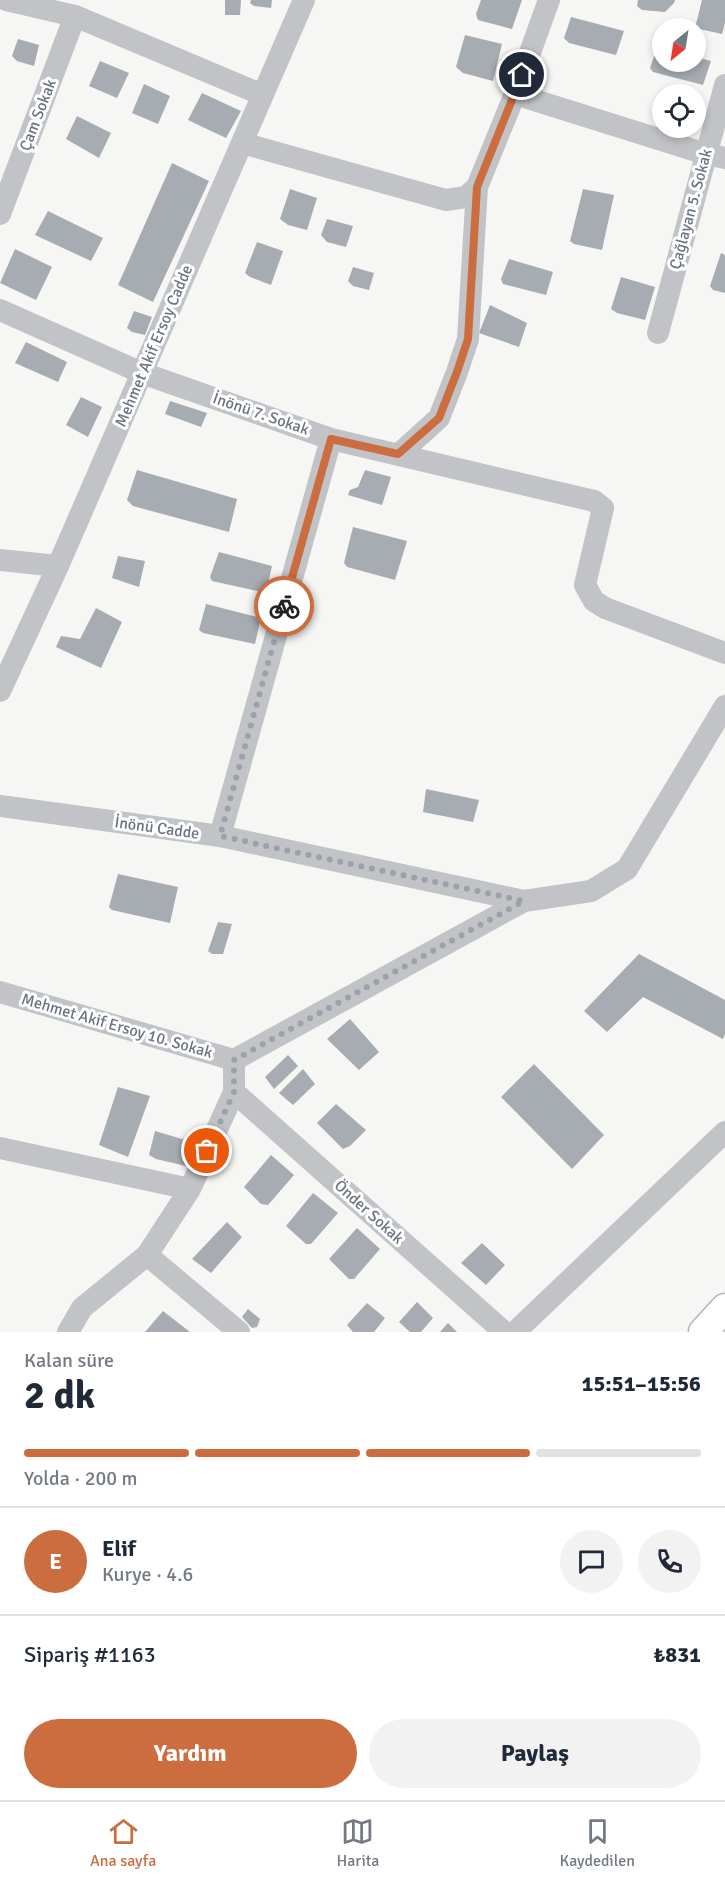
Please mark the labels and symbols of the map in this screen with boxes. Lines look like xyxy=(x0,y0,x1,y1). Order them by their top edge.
north arrow xyxy=(652,18,706,72)
pin xyxy=(496,49,547,100)
street label: Çam Sokak xyxy=(15,76,61,154)
street label: Çağlayan 5. Sokak xyxy=(665,146,717,272)
street label: Mehmet Akif Ersoy Cadde xyxy=(111,262,197,430)
street label: İnönü 7. Sokak xyxy=(210,388,312,440)
courier xyxy=(254,576,314,636)
street label: İnönü Cadde xyxy=(113,812,201,844)
street label: Mehmet Akif Ersoy 10. Sokak xyxy=(19,989,215,1063)
pin xyxy=(181,1125,232,1176)
street label: Önder Sokak xyxy=(330,1176,408,1248)

